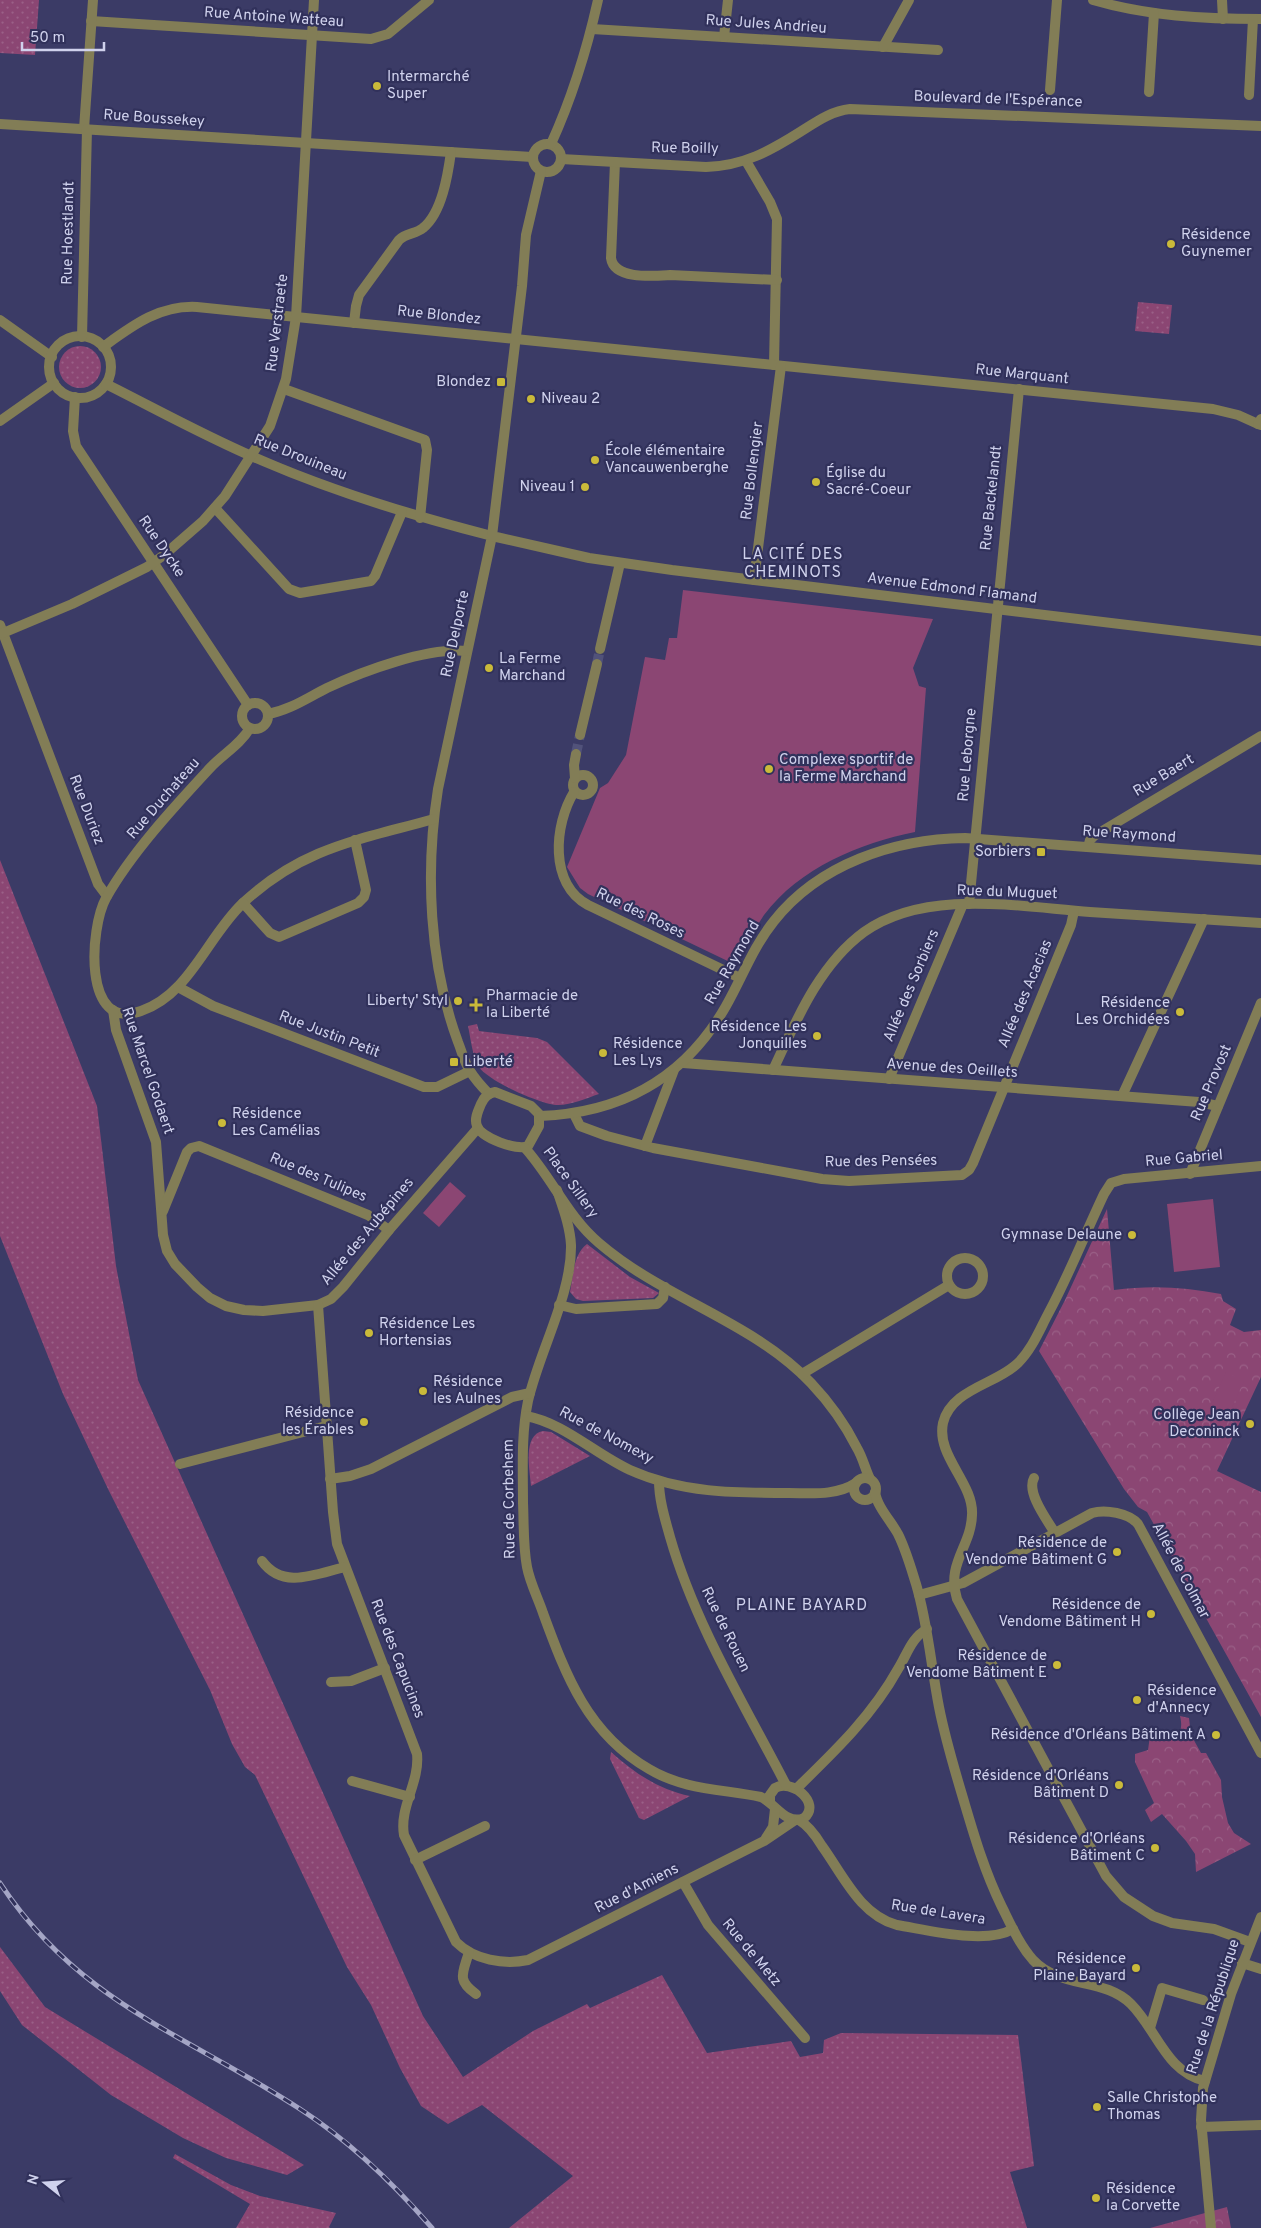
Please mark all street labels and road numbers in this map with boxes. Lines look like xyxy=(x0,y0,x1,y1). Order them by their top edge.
street label: Rue Antoine Watteau xyxy=(203,4,345,32)
street label: Rue Jules Andrieu xyxy=(705,11,827,39)
street label: Boulevard de l'Espérance xyxy=(913,88,1083,112)
street label: Rue Boussekey xyxy=(103,106,205,132)
street label: Rue Boilly xyxy=(651,139,719,159)
street label: Rue Hoestlandt xyxy=(59,181,79,285)
street label: Rue Verstraete xyxy=(263,273,293,373)
street label: Rue Blondez xyxy=(396,302,482,330)
street label: Rue Marquant xyxy=(974,361,1070,389)
street label: Rue Bollengier xyxy=(738,420,768,521)
street label: Rue Drouineau xyxy=(251,431,349,485)
street label: Rue Backelandt xyxy=(977,444,1007,552)
street label: Rue Dycke xyxy=(133,512,189,582)
street label: Avenue Edmond Flamand xyxy=(866,569,1038,609)
street label: Rue Delporte xyxy=(438,589,474,679)
street label: Rue Leborgne xyxy=(954,707,982,803)
street label: Rue Baert xyxy=(1130,750,1198,802)
street label: Rue Duchateau xyxy=(123,754,205,844)
street label: Rue Duriez xyxy=(64,772,108,848)
street label: Rue Raymond xyxy=(1082,822,1176,848)
street label: Rue du Muguet xyxy=(956,882,1058,904)
street label: Rue des Roses xyxy=(593,884,687,944)
street label: Rue Raymond xyxy=(701,918,765,1008)
street label: Allée des Sorbiers xyxy=(880,927,944,1045)
street label: Allée des Acacias xyxy=(995,937,1057,1051)
street label: Rue Marcel Godaert xyxy=(116,1005,178,1137)
street label: Rue Justin Petit xyxy=(276,1007,382,1063)
street label: Rue Provost xyxy=(1187,1042,1237,1124)
street label: Avenue des Oeillets xyxy=(886,1055,1018,1083)
street label: Place Sillery xyxy=(538,1144,602,1222)
street label: Rue Gabriel xyxy=(1144,1146,1224,1172)
street label: Rue des Tulipes xyxy=(266,1149,370,1207)
street label: Rue des Pensées xyxy=(824,1152,938,1172)
street label: Allée des Aubépines xyxy=(317,1174,419,1290)
street label: Rue de Nomexy xyxy=(555,1403,657,1469)
street label: Rue de Corbehem xyxy=(499,1439,521,1559)
street label: Allée de Colmar xyxy=(1147,1520,1213,1623)
street label: Rue de Rouen xyxy=(696,1584,754,1676)
street label: Rue des Capucines xyxy=(366,1597,428,1721)
street label: Rue d'Amiens xyxy=(592,1860,682,1918)
street label: Rue de Lavera xyxy=(889,1896,987,1930)
street label: Rue de Metz xyxy=(717,1915,785,1991)
street label: Rue de la République xyxy=(1183,1937,1245,2077)

